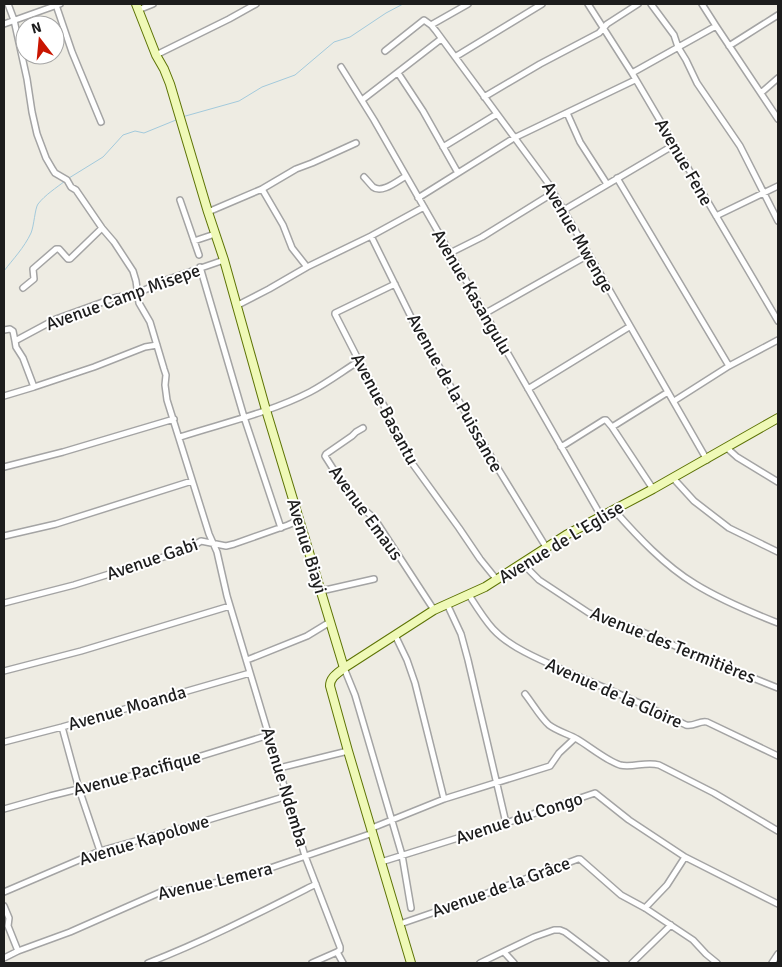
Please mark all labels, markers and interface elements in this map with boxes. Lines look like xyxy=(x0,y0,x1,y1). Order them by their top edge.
north arrow xyxy=(15,15,65,65)
text: N xyxy=(30,18,44,37)
street label: Avenue Fene xyxy=(650,115,718,209)
street label: Avenue Mwenge xyxy=(537,177,619,297)
street label: Avenue Kasangulu xyxy=(427,225,517,359)
street label: Avenue Camp Misepe xyxy=(43,259,203,335)
street label: Avenue de la Puissance xyxy=(402,310,508,476)
street label: Avenue Basantu xyxy=(346,349,424,469)
street label: Avenue Emaus xyxy=(324,461,408,565)
street label: Avenue Biayi xyxy=(282,496,332,596)
street label: Avenue de L'Eglise xyxy=(494,496,628,588)
street label: Avenue Gabi xyxy=(103,533,201,585)
street label: Avenue des Termitières xyxy=(587,602,759,688)
street label: Avenue de la Gloire xyxy=(542,653,686,733)
street label: Avenue Moanda xyxy=(65,681,189,735)
street label: Avenue Ndemba xyxy=(256,724,314,850)
street label: Avenue Pacifique xyxy=(71,745,203,801)
street label: Avenue du Congo xyxy=(453,787,585,849)
street label: Avenue Kapolowe xyxy=(76,810,212,870)
street label: Avenue de la Grâce xyxy=(429,852,573,922)
street label: Avenue Lemera xyxy=(155,857,275,905)

